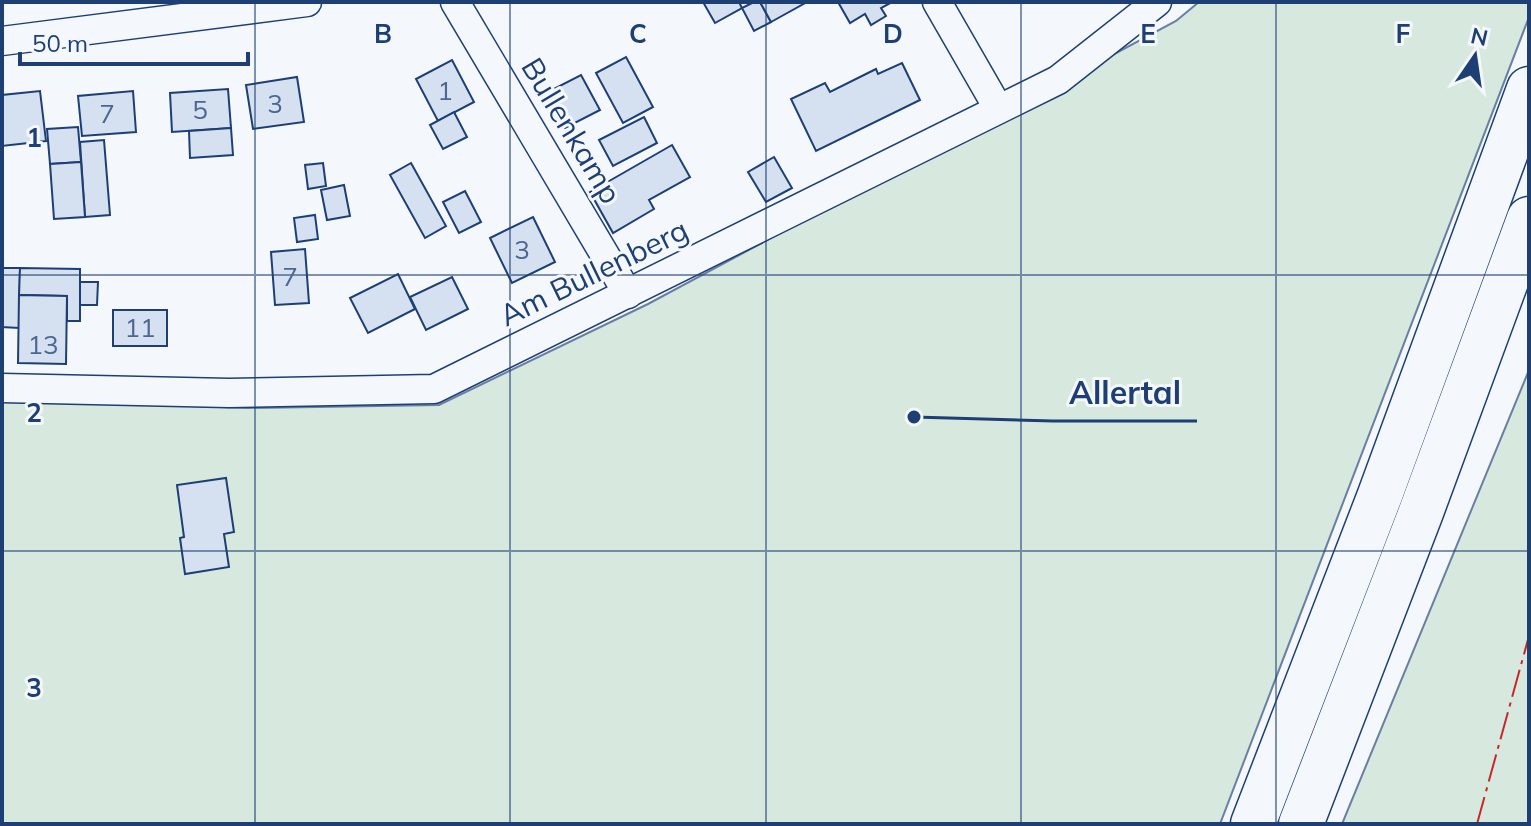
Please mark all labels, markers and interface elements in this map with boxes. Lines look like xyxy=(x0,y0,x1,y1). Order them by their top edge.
scale bar xyxy=(20,16,248,66)
north arrow xyxy=(1435,16,1515,96)
text: B xyxy=(374,17,392,50)
text: C xyxy=(629,17,647,50)
text: D xyxy=(883,17,903,50)
text: E xyxy=(1140,17,1156,50)
text: F xyxy=(1396,17,1411,50)
text: N xyxy=(1468,21,1491,52)
text: 50 m xyxy=(32,28,88,58)
street label: Bullenkamp xyxy=(513,51,630,210)
house number: 1 xyxy=(437,74,453,107)
house number: 3 xyxy=(267,87,283,120)
house number: 5 xyxy=(192,93,208,126)
house number: 7 xyxy=(99,97,115,130)
text: 1 xyxy=(26,121,42,154)
street label: Am Bullenberg xyxy=(493,210,694,334)
house number: 3 xyxy=(514,233,530,266)
house number: 7 xyxy=(282,260,298,293)
house number: 11 xyxy=(124,311,156,344)
house number: 13 xyxy=(27,328,59,361)
callout: Allertal xyxy=(1053,365,1197,421)
text: Allertal xyxy=(1069,372,1181,412)
text: 2 xyxy=(26,396,42,429)
text: 3 xyxy=(26,671,42,704)

